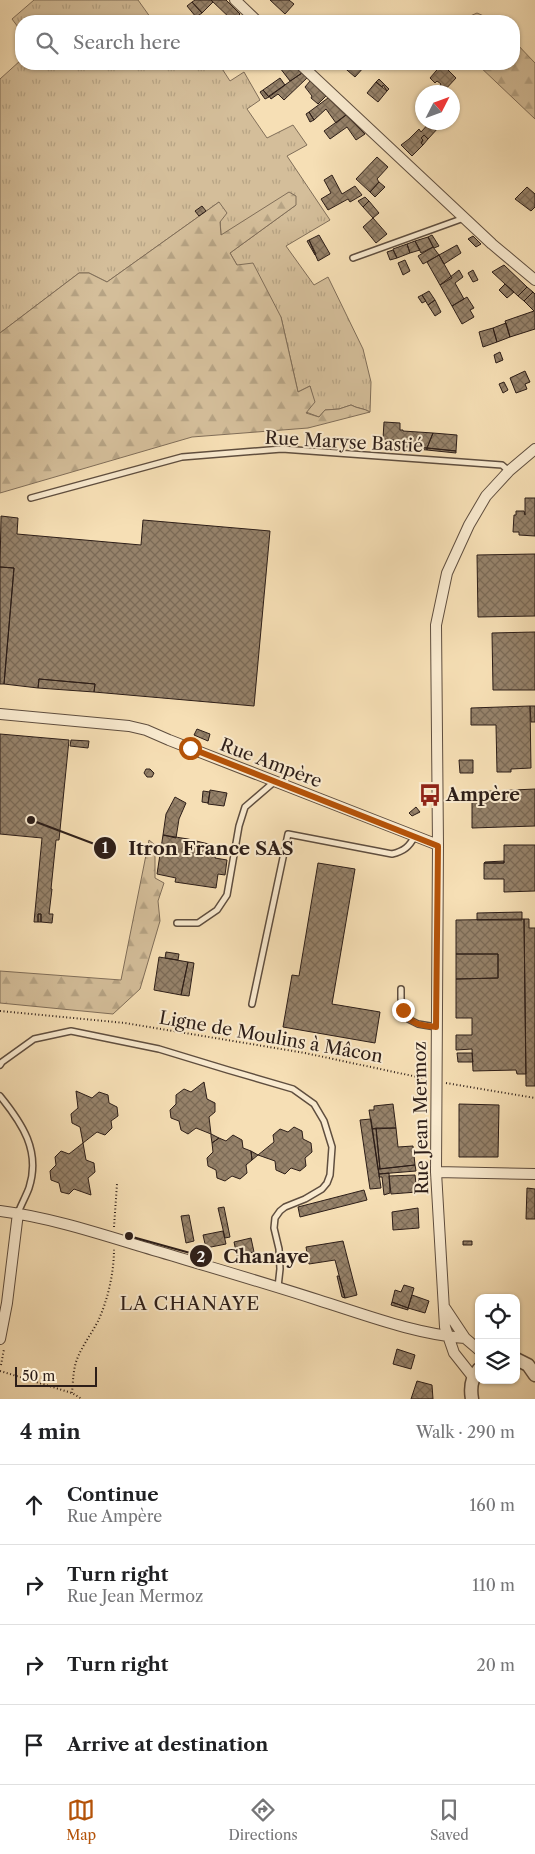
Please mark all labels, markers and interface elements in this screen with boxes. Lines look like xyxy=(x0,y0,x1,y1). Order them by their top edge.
search box xyxy=(15,15,520,70)
icon: search xyxy=(33,29,61,57)
text: Search here xyxy=(73,31,181,54)
north arrow xyxy=(415,85,460,130)
street label: Rue Maryse Bastié xyxy=(264,427,424,457)
street label: Rue Ampère xyxy=(217,734,325,792)
route start xyxy=(179,737,202,760)
bus stop icon: Ampère xyxy=(417,782,443,808)
place label: Ampère xyxy=(445,784,520,806)
callout: Itron France SAS xyxy=(93,831,303,865)
text: Itron France SAS xyxy=(128,837,294,860)
text: 1 xyxy=(102,838,109,857)
route end xyxy=(392,999,415,1022)
street label: Ligne de Moulins à Mâcon xyxy=(157,1006,385,1068)
street label: Rue Jean Mermoz xyxy=(409,1041,433,1195)
callout: Chanaye xyxy=(188,1239,319,1273)
text: Chanaye xyxy=(223,1245,309,1268)
text: 2 xyxy=(197,1247,206,1266)
district label: LA CHANAYE xyxy=(120,1292,260,1315)
map controls xyxy=(475,1294,520,1384)
button: locate xyxy=(475,1294,520,1339)
button: layers xyxy=(475,1339,520,1384)
scale bar xyxy=(15,1364,98,1387)
text: 50 m xyxy=(22,1367,55,1385)
text: 4 min xyxy=(20,1419,81,1444)
text: Walk · 290 m xyxy=(416,1422,515,1442)
text: Continue xyxy=(67,1483,159,1506)
icon: ahead xyxy=(20,1491,48,1519)
text: 160 m xyxy=(470,1495,515,1515)
text: Rue Ampère xyxy=(67,1506,162,1526)
text: Turn right xyxy=(67,1563,168,1586)
icon: right xyxy=(20,1571,48,1599)
text: 110 m xyxy=(472,1575,515,1595)
text: Rue Jean Mermoz xyxy=(67,1586,203,1606)
icon: right xyxy=(20,1651,48,1679)
text: Turn right xyxy=(67,1653,168,1676)
text: 20 m xyxy=(476,1655,515,1675)
icon: arrive xyxy=(20,1731,48,1759)
text: Arrive at destination xyxy=(67,1733,268,1756)
tab: Map xyxy=(66,1796,96,1844)
tab: Directions xyxy=(228,1796,298,1844)
tab: Saved xyxy=(430,1796,469,1844)

